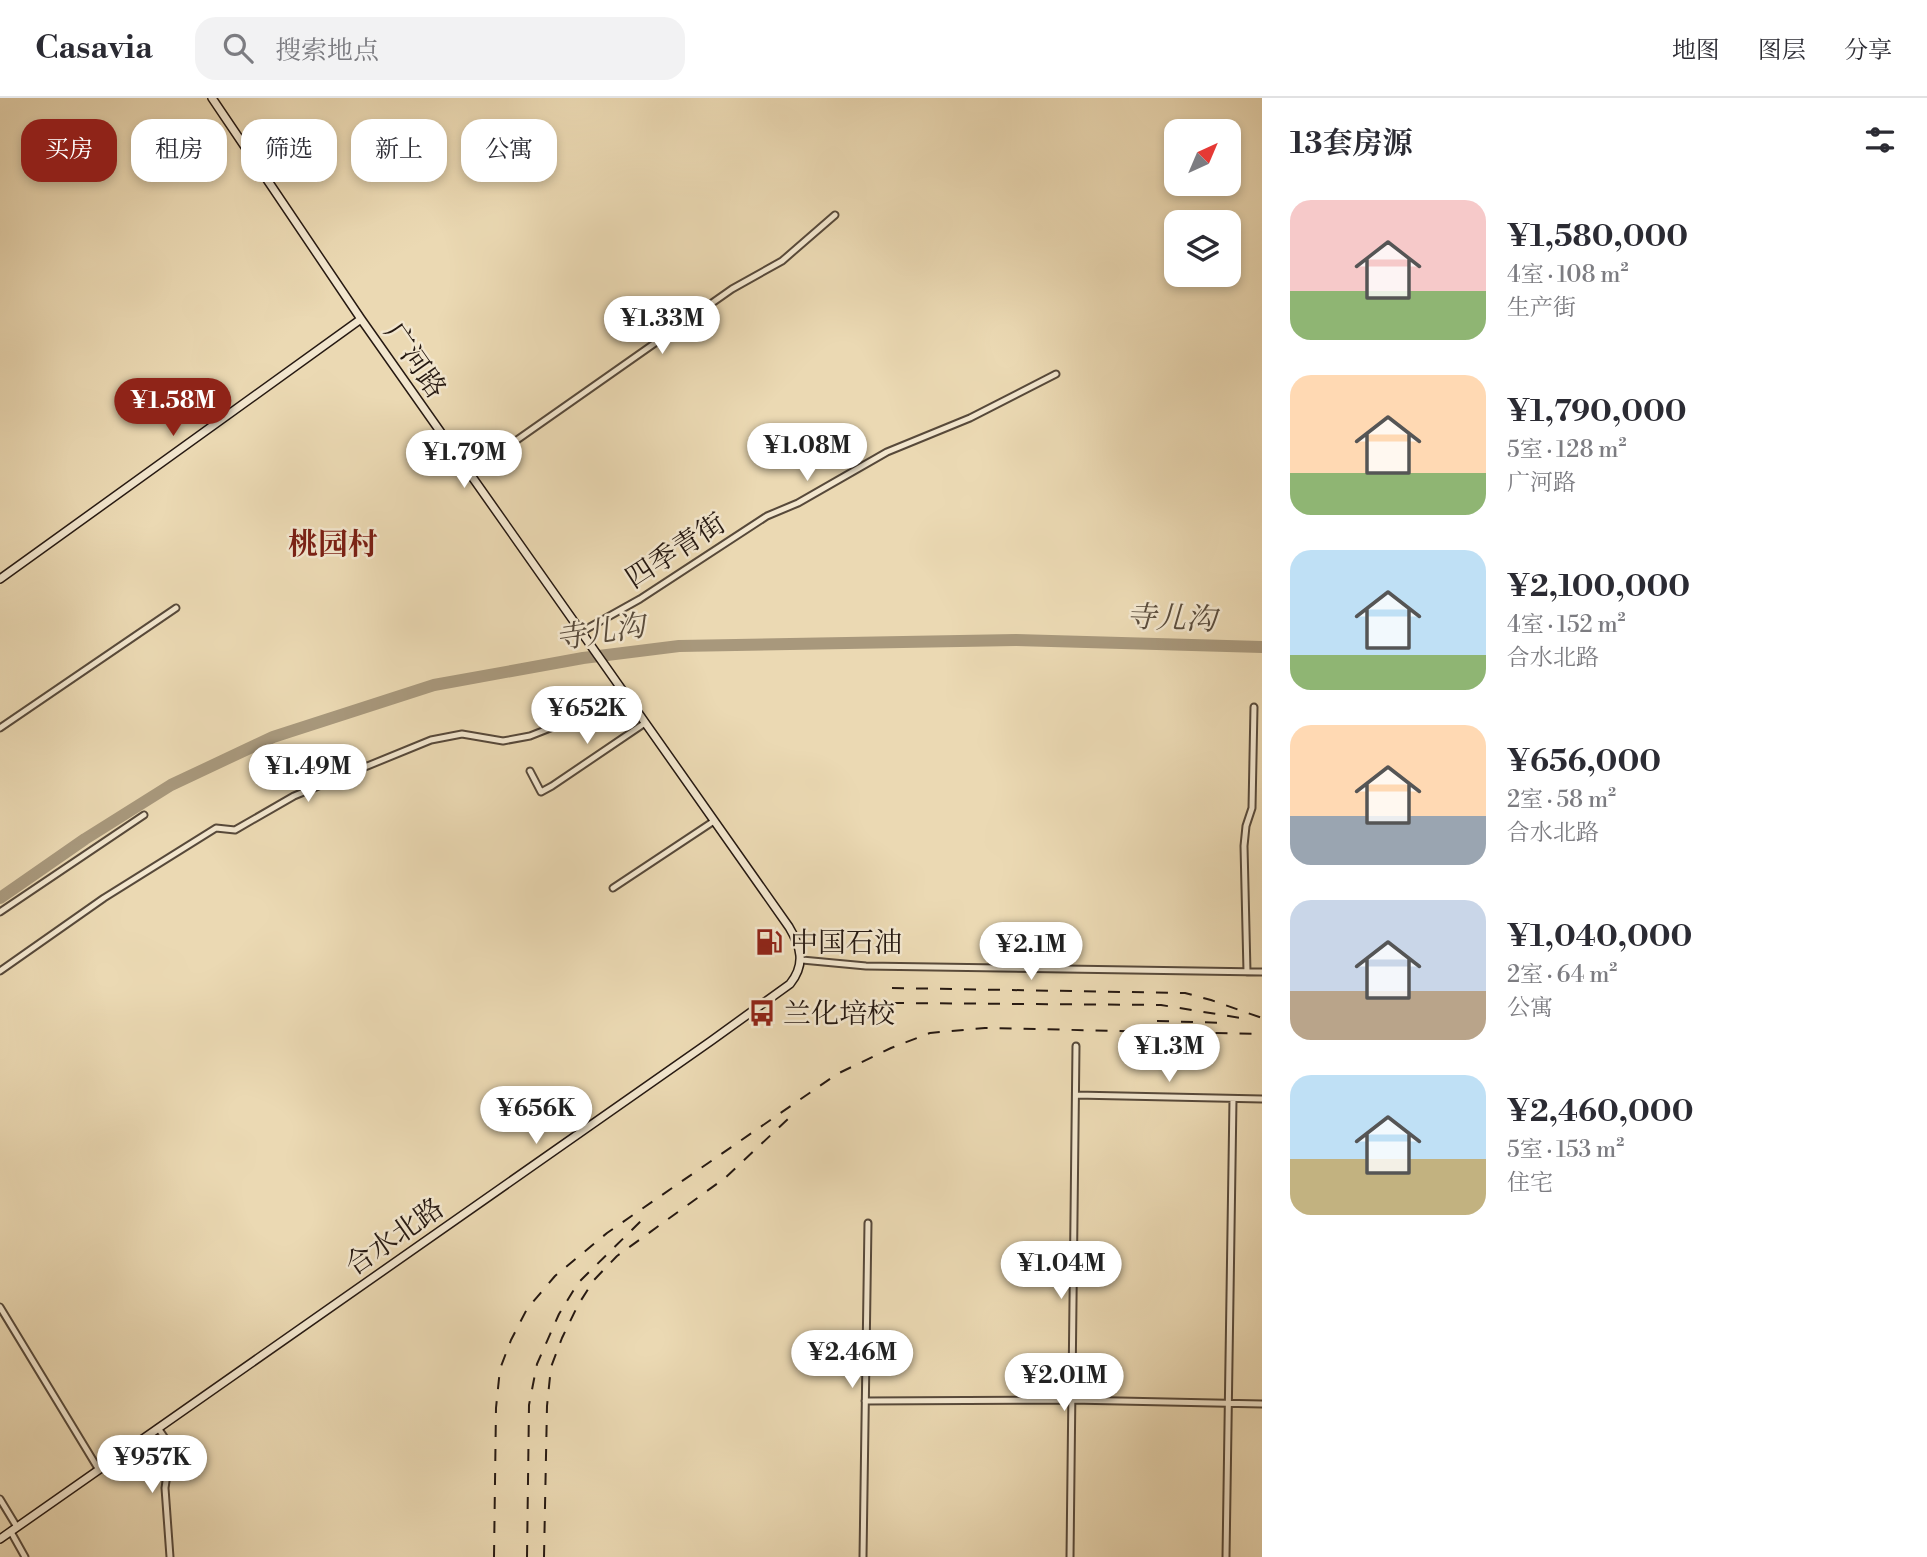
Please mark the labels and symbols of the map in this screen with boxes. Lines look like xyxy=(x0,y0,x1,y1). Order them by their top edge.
north arrow xyxy=(1164,119,1241,196)
pin: ¥1.33M xyxy=(605,296,719,356)
street label: 广河路 xyxy=(376,316,453,405)
pin: ¥1.58M xyxy=(116,378,230,438)
pin: ¥1.08M xyxy=(750,424,864,483)
pin: ¥1.79M xyxy=(407,430,521,490)
street label: 四季青街 xyxy=(619,506,732,596)
district label: 桃园村 xyxy=(288,526,378,564)
water label: 寺儿沟 xyxy=(1125,598,1221,640)
water label: 寺儿沟 xyxy=(553,607,652,659)
pin: ¥652K xyxy=(538,686,636,746)
pin: ¥1.49M xyxy=(251,744,365,804)
pin: ¥2.1M xyxy=(982,922,1080,982)
place label: 中国石油 xyxy=(790,926,902,961)
fuel station icon: 中国石油 xyxy=(754,927,784,957)
place label: 兰化培校 xyxy=(783,997,895,1032)
bus stop icon: 兰化培校 xyxy=(747,998,777,1028)
pin: ¥1.3M xyxy=(1120,1024,1218,1084)
pin: ¥656K xyxy=(487,1086,585,1146)
street label: 合水北路 xyxy=(339,1191,451,1284)
pin: ¥1.04M xyxy=(1004,1242,1118,1301)
pin: ¥2.46M xyxy=(795,1330,909,1390)
pin: ¥2.01M xyxy=(1007,1354,1121,1413)
pin: ¥957K xyxy=(103,1436,201,1495)

